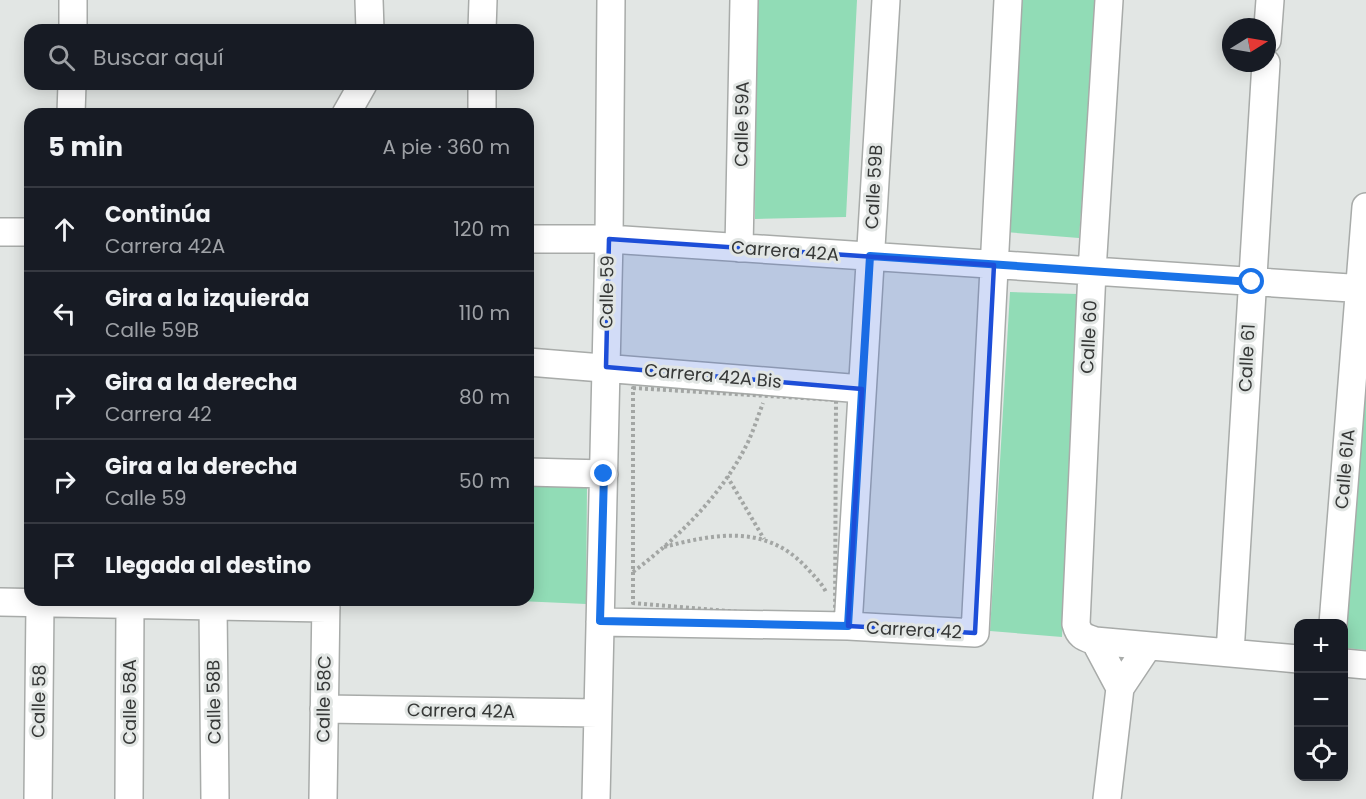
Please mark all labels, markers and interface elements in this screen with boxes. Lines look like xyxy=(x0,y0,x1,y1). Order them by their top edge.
north arrow xyxy=(1222,18,1276,72)
search box xyxy=(24,24,534,90)
icon: search xyxy=(45,41,78,74)
text: Buscar aquí xyxy=(93,42,224,73)
street label: Calle 59A xyxy=(728,81,755,167)
text: 5 min xyxy=(48,129,123,165)
text: A pie · 360 m xyxy=(382,133,510,161)
street label: Calle 59B xyxy=(859,144,888,230)
text: Continúa xyxy=(105,199,211,230)
icon: ahead xyxy=(48,213,81,246)
text: 120 m xyxy=(454,215,510,243)
text: Carrera 42A xyxy=(105,232,225,260)
street label: Carrera 42A xyxy=(730,234,840,267)
street label: Calle 59 xyxy=(593,255,620,329)
route start xyxy=(1238,268,1264,294)
text: Gira a la izquierda xyxy=(105,283,309,314)
icon: left xyxy=(48,297,81,330)
text: 110 m xyxy=(459,299,510,327)
street label: Calle 60 xyxy=(1074,300,1103,374)
text: Calle 59B xyxy=(105,316,199,344)
street label: Calle 61 xyxy=(1232,323,1261,393)
street label: Carrera 42A Bis xyxy=(643,357,783,394)
text: Gira a la derecha xyxy=(105,367,298,398)
icon: right xyxy=(48,381,81,414)
text: 80 m xyxy=(459,383,510,411)
text: Carrera 42 xyxy=(105,400,212,428)
street label: Calle 61A xyxy=(1329,428,1360,510)
text: Gira a la derecha xyxy=(105,451,298,482)
route end xyxy=(590,460,616,486)
icon: right xyxy=(48,465,81,498)
text: 50 m xyxy=(459,467,510,495)
text: Calle 59 xyxy=(105,484,187,512)
icon: arrive xyxy=(48,549,81,582)
text: Llegada al destino xyxy=(105,550,311,581)
street label: Carrera 42 xyxy=(865,615,963,644)
map controls xyxy=(1294,619,1348,781)
button: + xyxy=(1294,619,1348,673)
street label: Calle 58C xyxy=(310,655,337,743)
street label: Calle 58A xyxy=(117,659,142,745)
street label: Calle 58B xyxy=(200,660,227,745)
street label: Calle 58 xyxy=(25,664,52,738)
button: − xyxy=(1294,673,1348,727)
street label: Carrera 42A xyxy=(407,697,515,724)
button: locate xyxy=(1294,727,1348,781)

